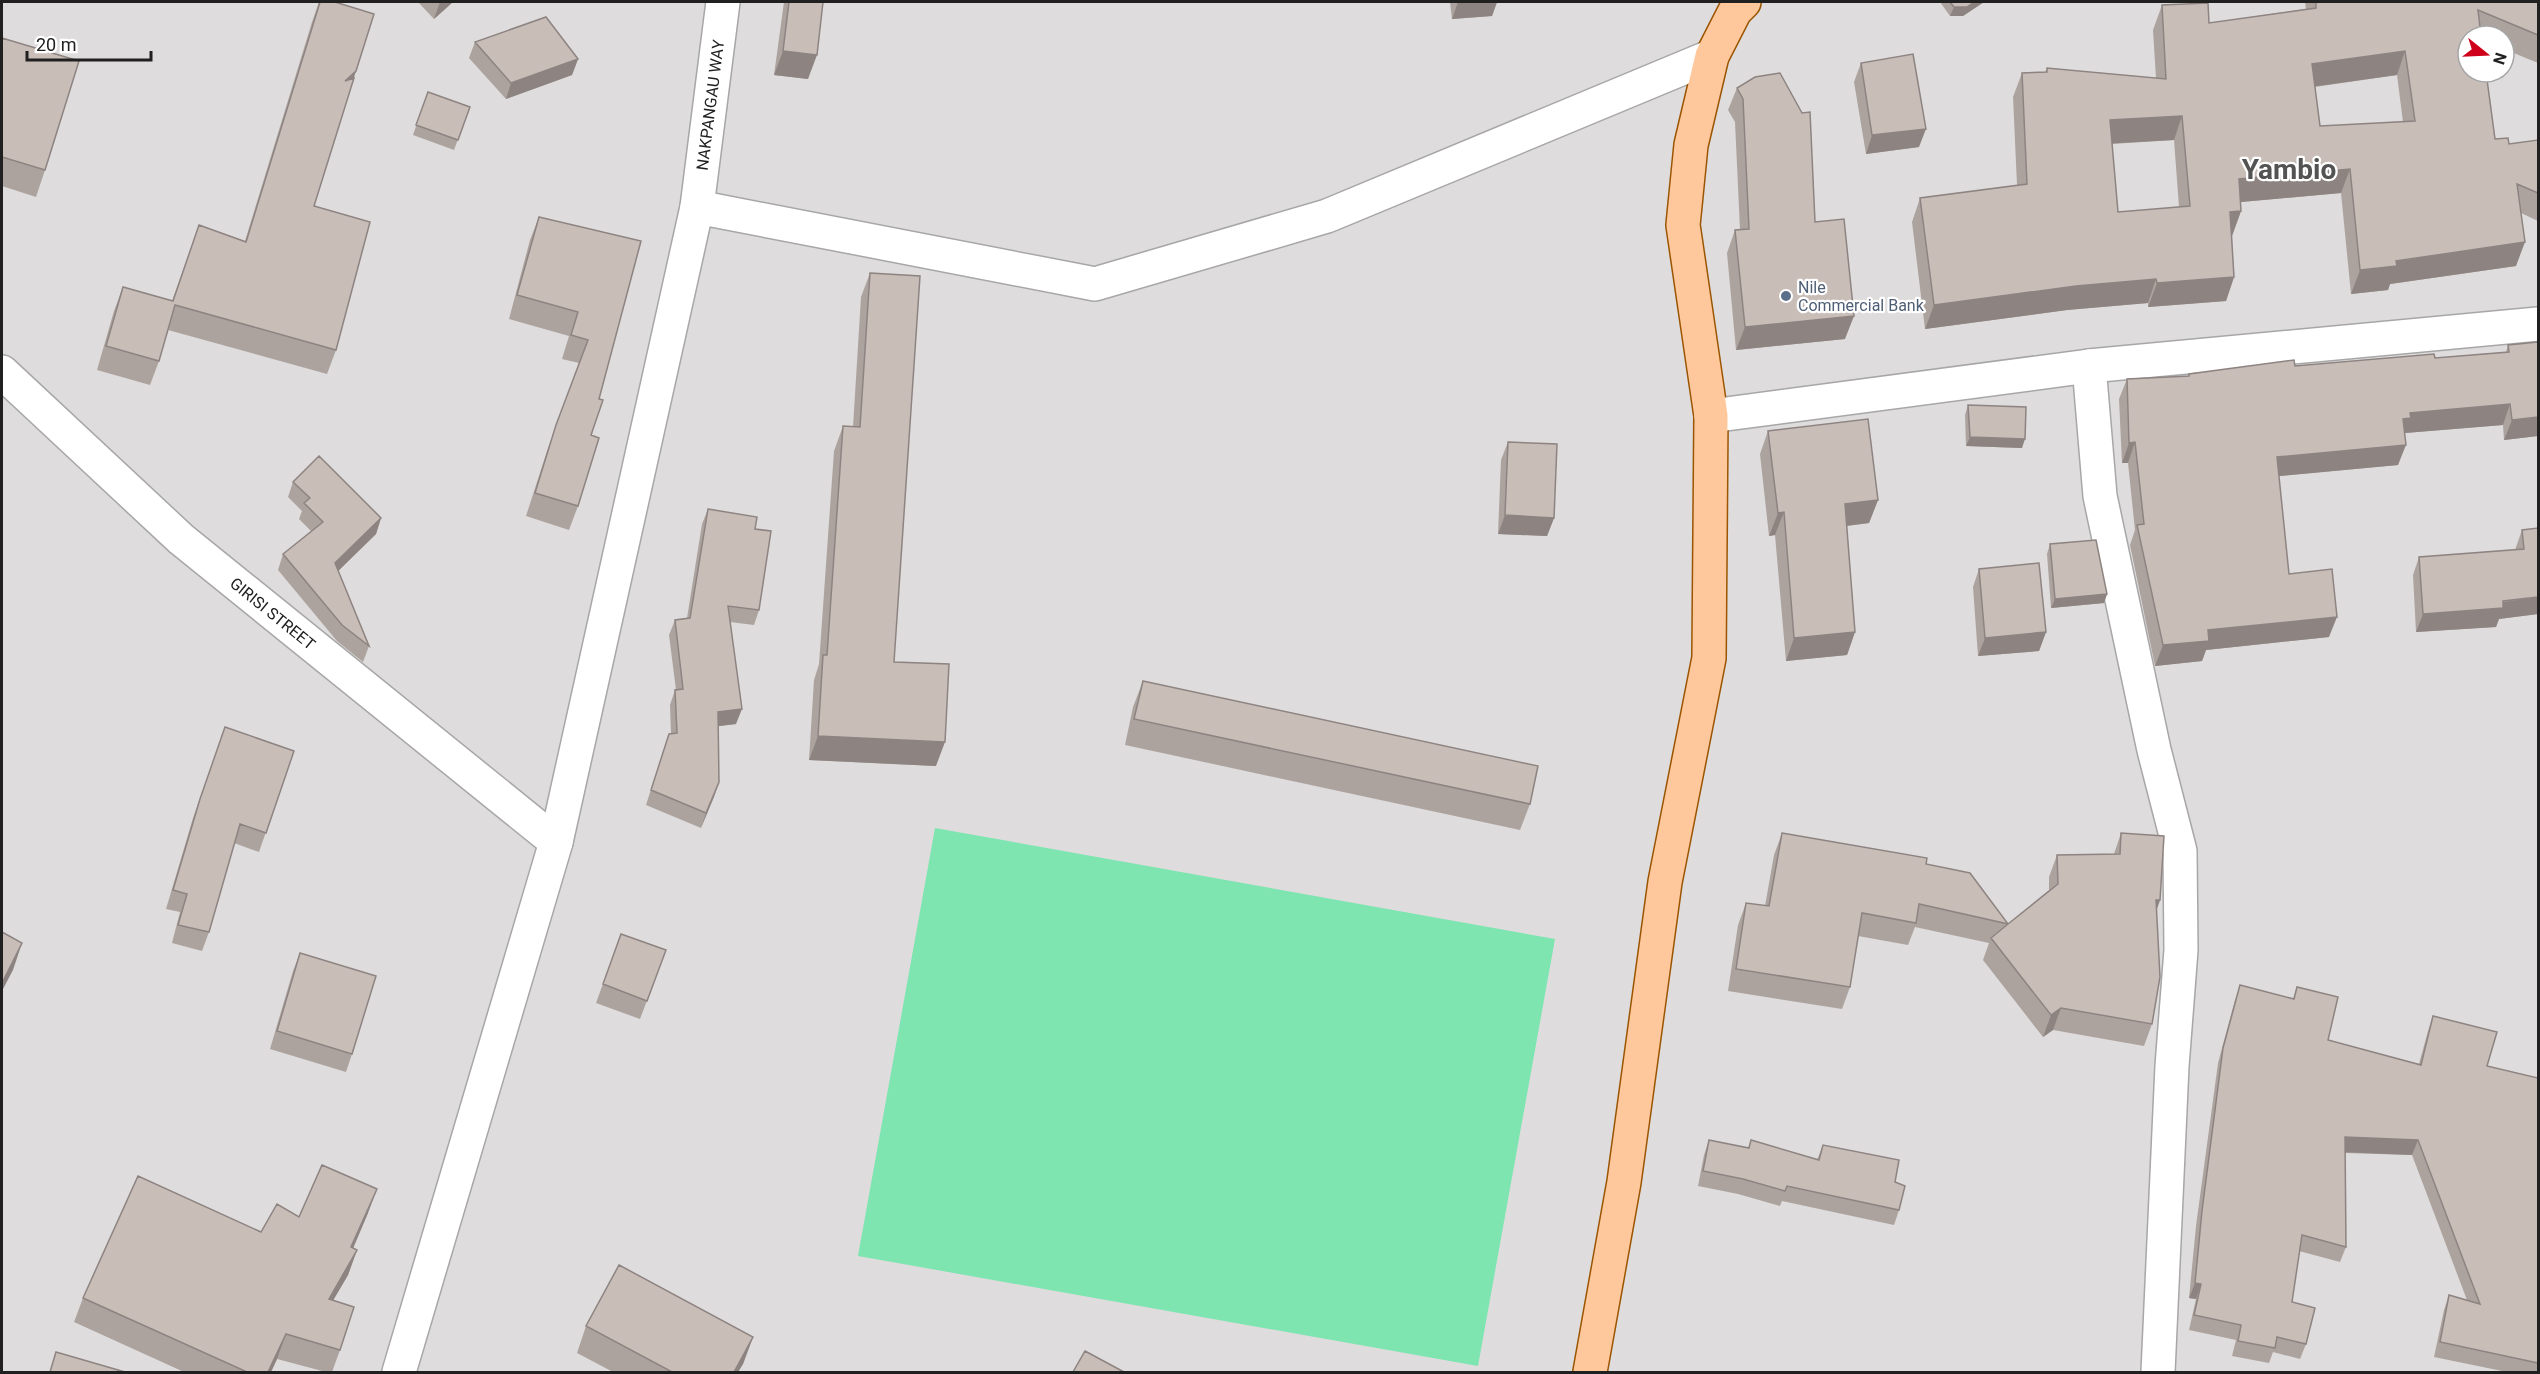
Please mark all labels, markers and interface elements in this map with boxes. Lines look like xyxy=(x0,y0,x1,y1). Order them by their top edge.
scale bar xyxy=(27,24,152,62)
north arrow xyxy=(2456,24,2516,84)
text: 20 m xyxy=(36,34,76,55)
street label: NAKPANGAU WAY xyxy=(693,38,728,172)
text: N xyxy=(2489,50,2511,67)
district label: Yambio xyxy=(2242,153,2336,186)
place label: Nile Commercial Bank xyxy=(1798,278,1925,315)
marker: Nile Commercial Bank xyxy=(1779,289,1793,303)
street label: GIRISI STREET xyxy=(226,574,319,654)

